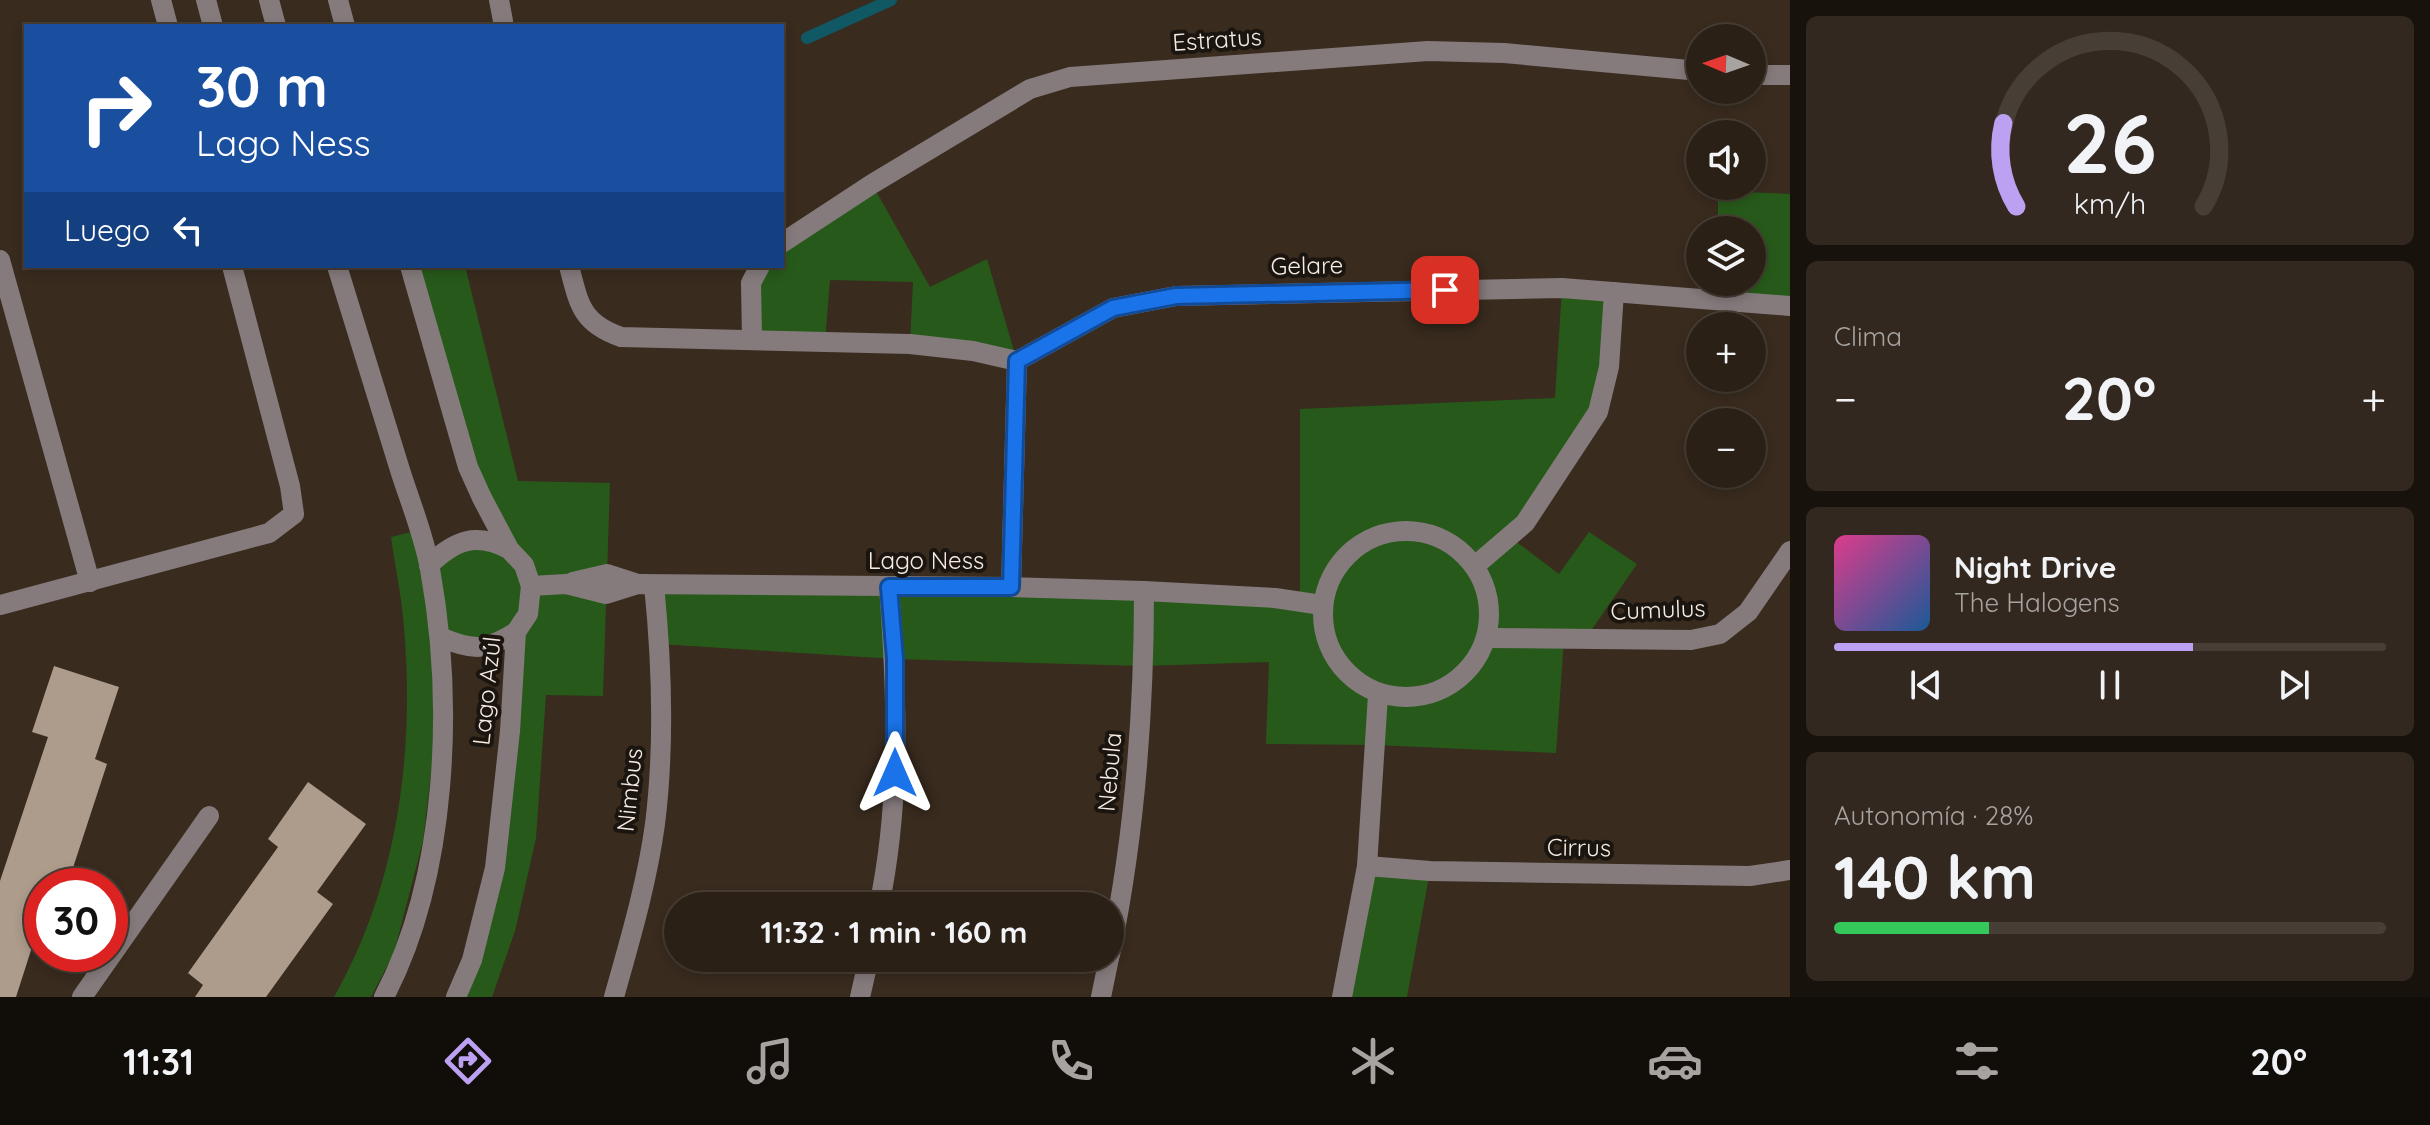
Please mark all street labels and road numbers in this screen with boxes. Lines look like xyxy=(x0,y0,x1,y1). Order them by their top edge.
street label: Estratus xyxy=(1171,21,1263,57)
street label: Gelare xyxy=(1270,249,1344,281)
street label: Lago Ness xyxy=(868,545,984,575)
street label: Cumulus xyxy=(1610,592,1706,626)
street label: Lago Azúl xyxy=(465,635,507,747)
street label: Nebula xyxy=(1091,731,1127,813)
street label: Nimbus xyxy=(610,747,648,833)
street label: Cirrus xyxy=(1547,831,1611,863)

